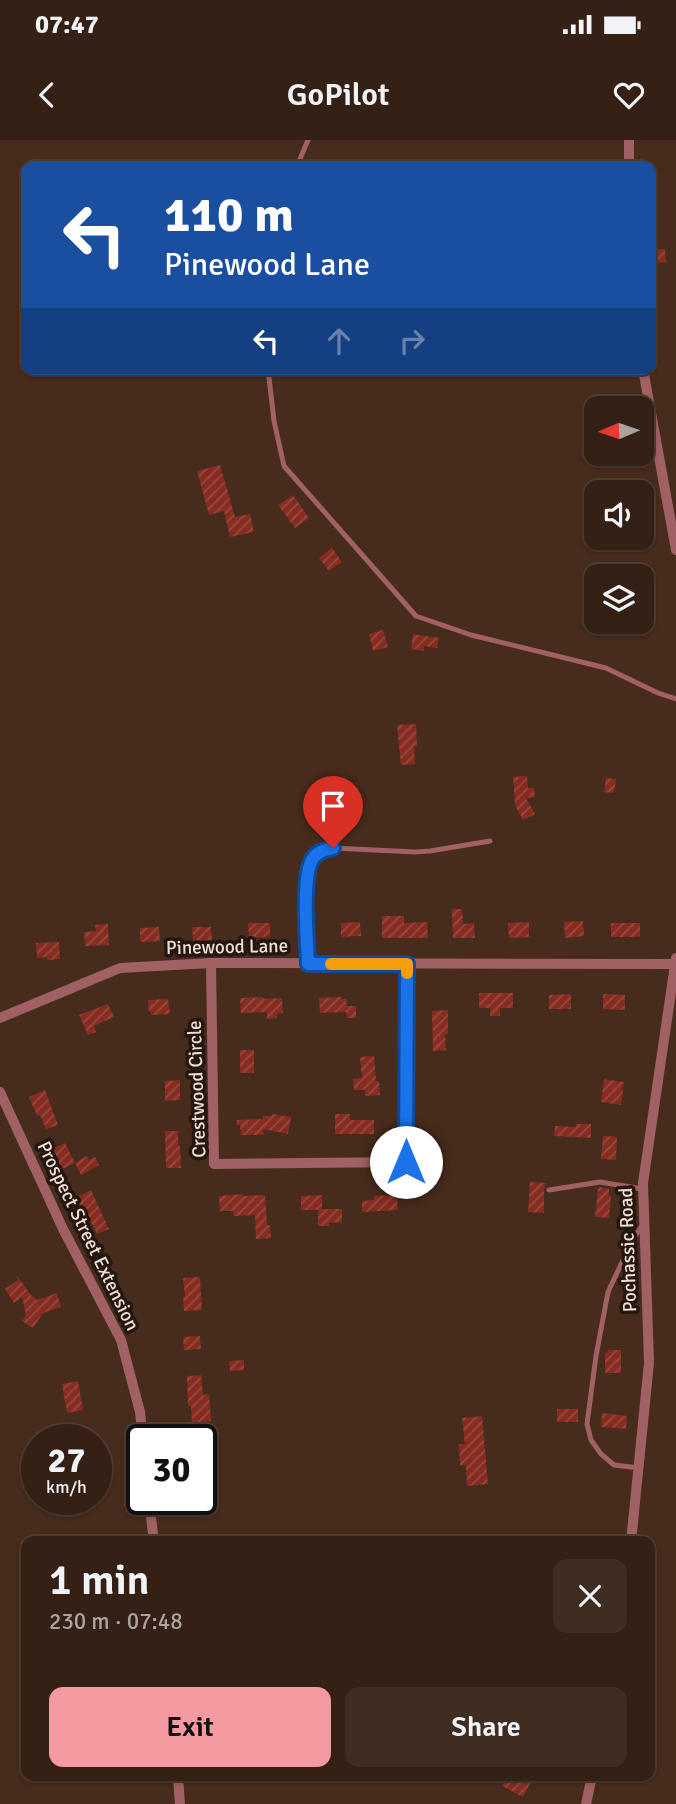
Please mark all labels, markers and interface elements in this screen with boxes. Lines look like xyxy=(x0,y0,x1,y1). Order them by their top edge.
text: 07:47 xyxy=(35,9,99,41)
text: GoPilot xyxy=(287,75,389,114)
icon: back xyxy=(28,76,66,114)
icon: heart xyxy=(610,76,648,114)
text: 110 m xyxy=(164,185,294,245)
icon: left xyxy=(49,189,140,280)
text: Pinewood Lane xyxy=(164,245,370,284)
icon: left xyxy=(247,322,285,360)
icon: ahead xyxy=(320,322,358,360)
icon: right xyxy=(393,322,431,360)
north arrow xyxy=(584,396,654,466)
map controls xyxy=(584,396,654,634)
button: sound xyxy=(584,480,654,550)
button: layers xyxy=(584,564,654,634)
pin xyxy=(303,776,363,848)
icon: arrive xyxy=(314,787,352,825)
street label: Pinewood Lane xyxy=(166,934,288,960)
street label: Crestwood Circle xyxy=(183,1020,211,1158)
position arrow xyxy=(369,1125,443,1199)
street label: Prospect Street Extension xyxy=(32,1137,144,1335)
street label: Pochassic Road xyxy=(614,1187,642,1313)
speed limit sign: 30 xyxy=(126,1424,217,1515)
text: 27 xyxy=(48,1439,85,1482)
text: km/h xyxy=(46,1476,87,1498)
text: 1 min xyxy=(49,1555,150,1606)
button: close xyxy=(553,1559,627,1633)
text: 230 m · 07:48 xyxy=(49,1607,183,1636)
button: Exit xyxy=(49,1687,331,1767)
button: Share xyxy=(345,1687,627,1767)

